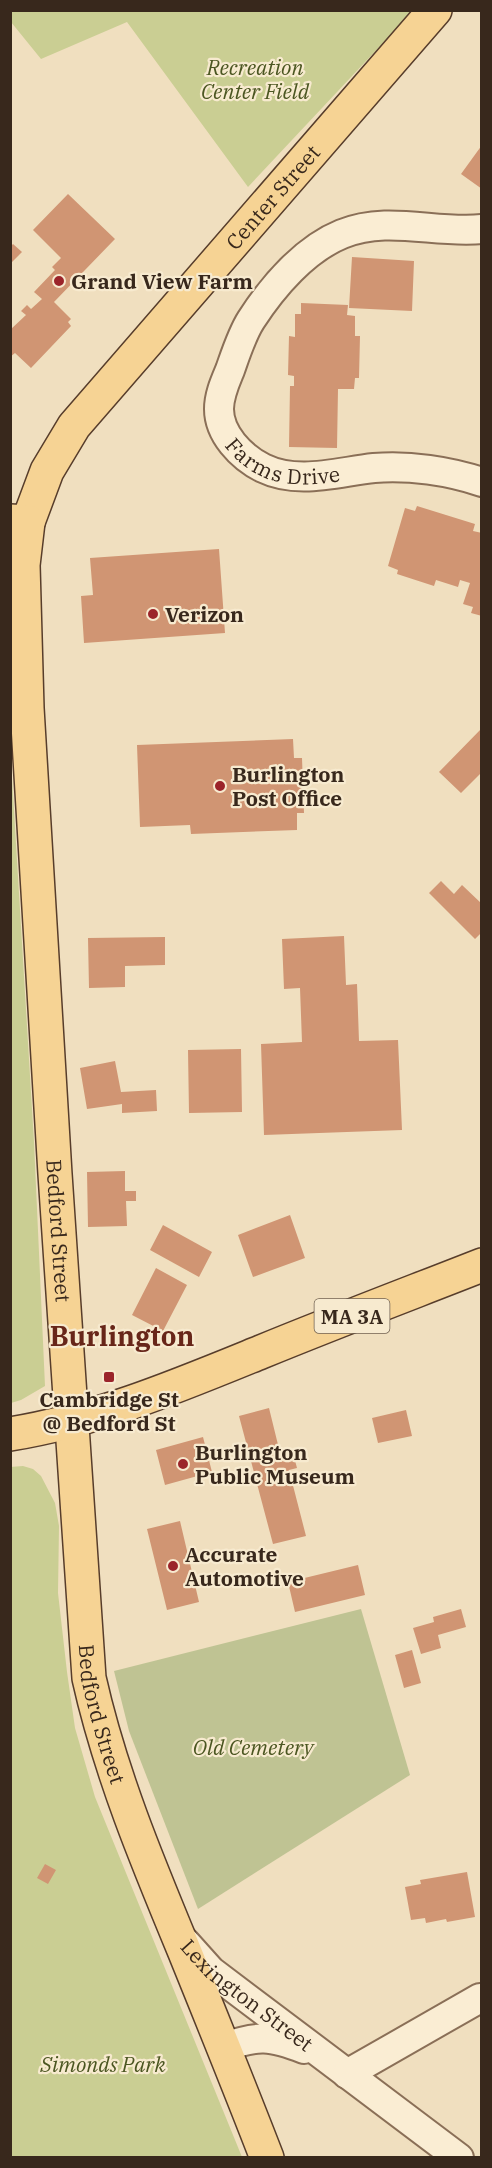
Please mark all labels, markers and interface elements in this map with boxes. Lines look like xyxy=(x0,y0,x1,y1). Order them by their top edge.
park label: Recreation Center Field xyxy=(201,53,310,105)
street label: Center Street xyxy=(219,139,326,255)
place label: Grand View Farm xyxy=(71,267,253,295)
marker: Grand View Farm xyxy=(52,274,66,288)
street label: Farms Drive xyxy=(219,432,342,491)
place label: Verizon xyxy=(165,600,244,628)
marker: Verizon xyxy=(146,607,160,621)
place label: Burlington Post Office xyxy=(232,760,345,812)
marker: Burlington Post Office xyxy=(213,779,227,793)
street label: Bedford Street xyxy=(40,1158,78,1303)
road number: MA 3A xyxy=(314,1299,389,1333)
district label: Burlington xyxy=(50,1318,194,1353)
marker: Cambridge St @ Bedford St xyxy=(102,1370,116,1384)
place label: Cambridge St @ Bedford St xyxy=(39,1385,179,1437)
place label: Burlington Public Museum xyxy=(195,1438,355,1490)
marker: Burlington Public Museum xyxy=(176,1457,190,1471)
place label: Accurate Automotive xyxy=(185,1540,304,1592)
marker: Accurate Automotive xyxy=(166,1559,180,1573)
street label: Bedford Street xyxy=(73,1643,132,1788)
park label: Old Cemetery xyxy=(193,1733,316,1761)
street label: Lexington Street xyxy=(175,1933,319,2057)
park label: Simonds Park xyxy=(39,2050,167,2078)

